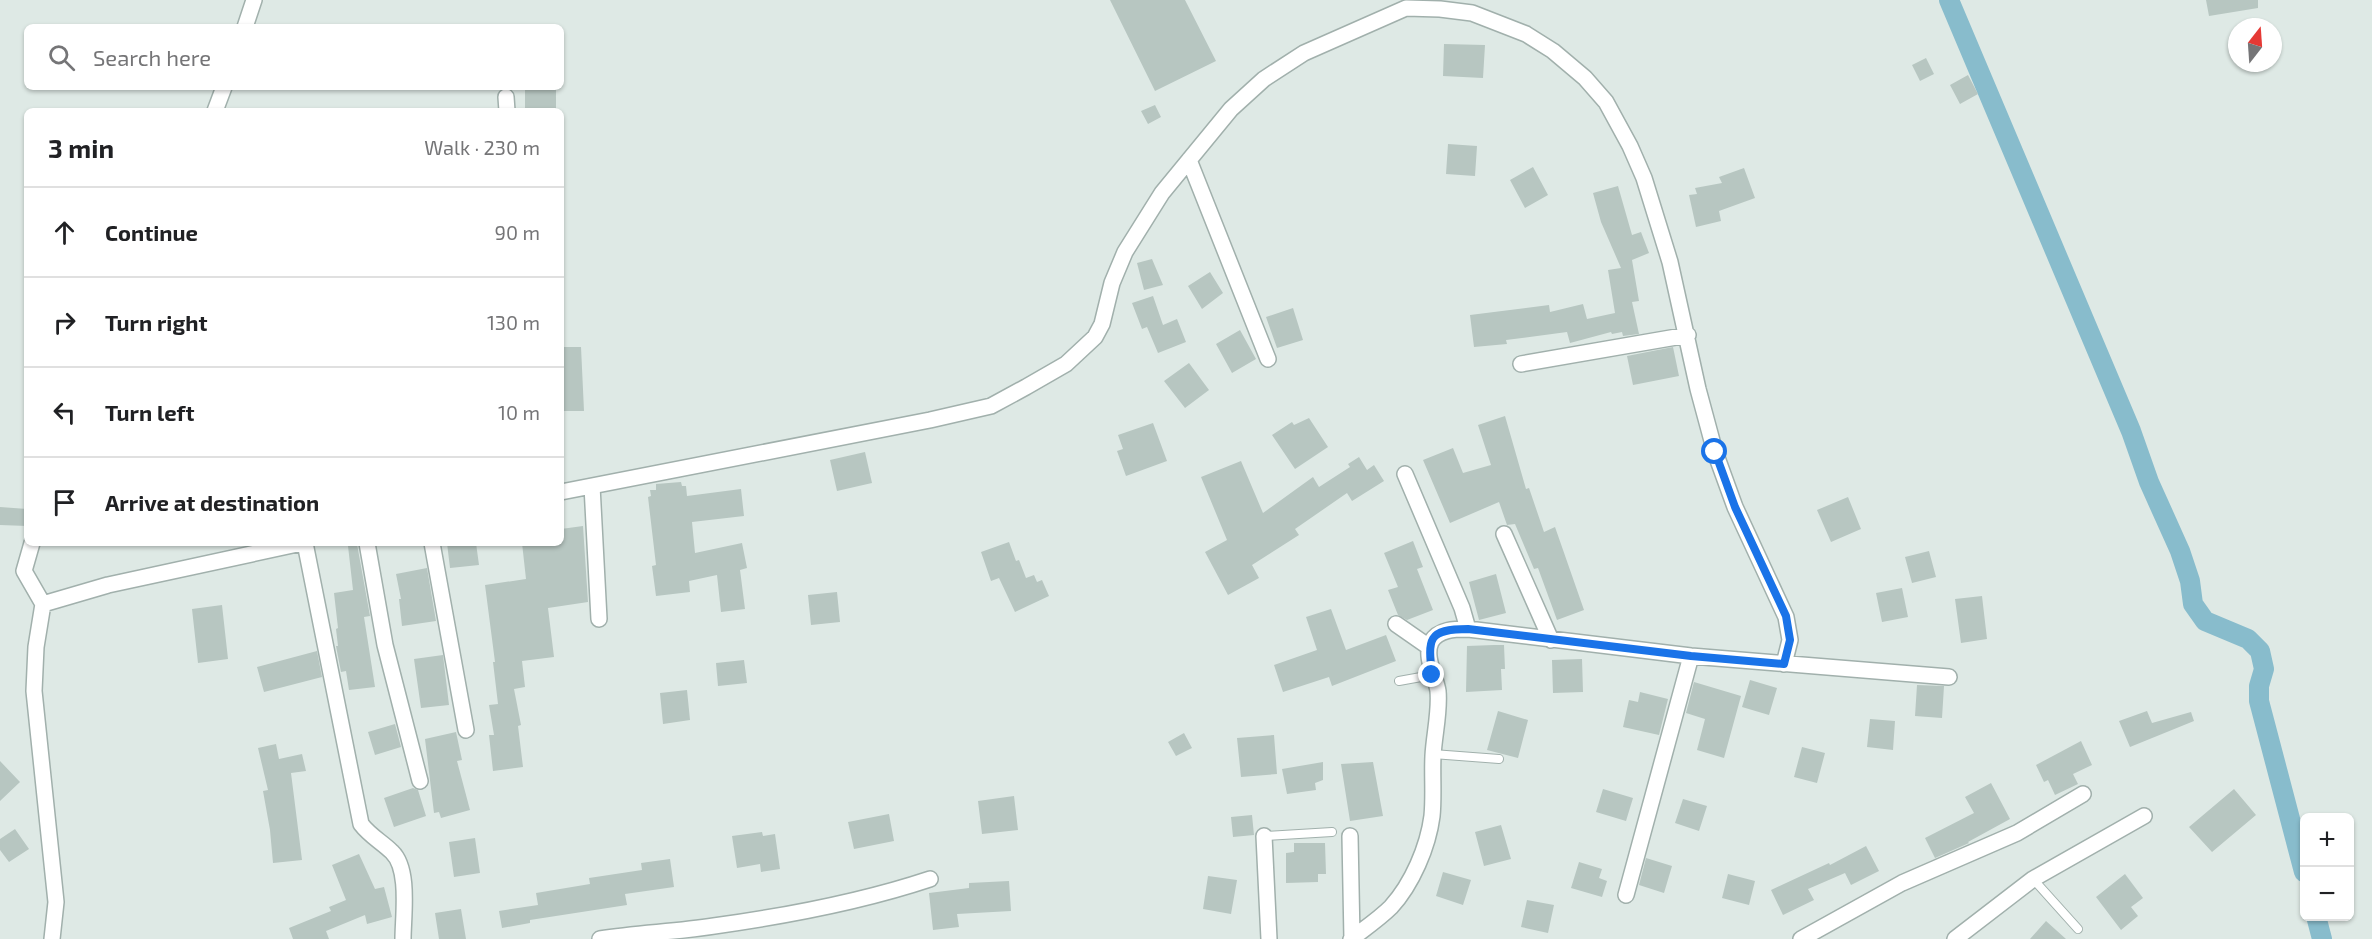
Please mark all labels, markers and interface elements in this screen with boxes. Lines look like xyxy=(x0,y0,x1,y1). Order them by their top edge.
north arrow xyxy=(2228,18,2282,72)
search box xyxy=(24,24,564,90)
icon: search xyxy=(45,41,78,74)
text: Search here xyxy=(93,44,211,70)
text: 3 min xyxy=(48,132,114,163)
text: Walk · 230 m xyxy=(424,135,540,159)
icon: ahead xyxy=(48,216,81,249)
text: Continue xyxy=(105,219,198,245)
text: 90 m xyxy=(495,220,540,244)
icon: right xyxy=(48,306,81,339)
text: Turn right xyxy=(105,309,207,335)
text: 130 m xyxy=(487,310,540,334)
icon: left xyxy=(48,396,81,429)
text: Turn left xyxy=(105,399,194,425)
text: 10 m xyxy=(498,400,540,424)
route start xyxy=(1701,438,1727,464)
icon: arrive xyxy=(48,486,81,519)
text: Arrive at destination xyxy=(105,489,319,515)
route end xyxy=(1418,661,1444,687)
map controls xyxy=(2300,813,2354,921)
button: + xyxy=(2300,813,2354,867)
button: − xyxy=(2300,867,2354,921)

